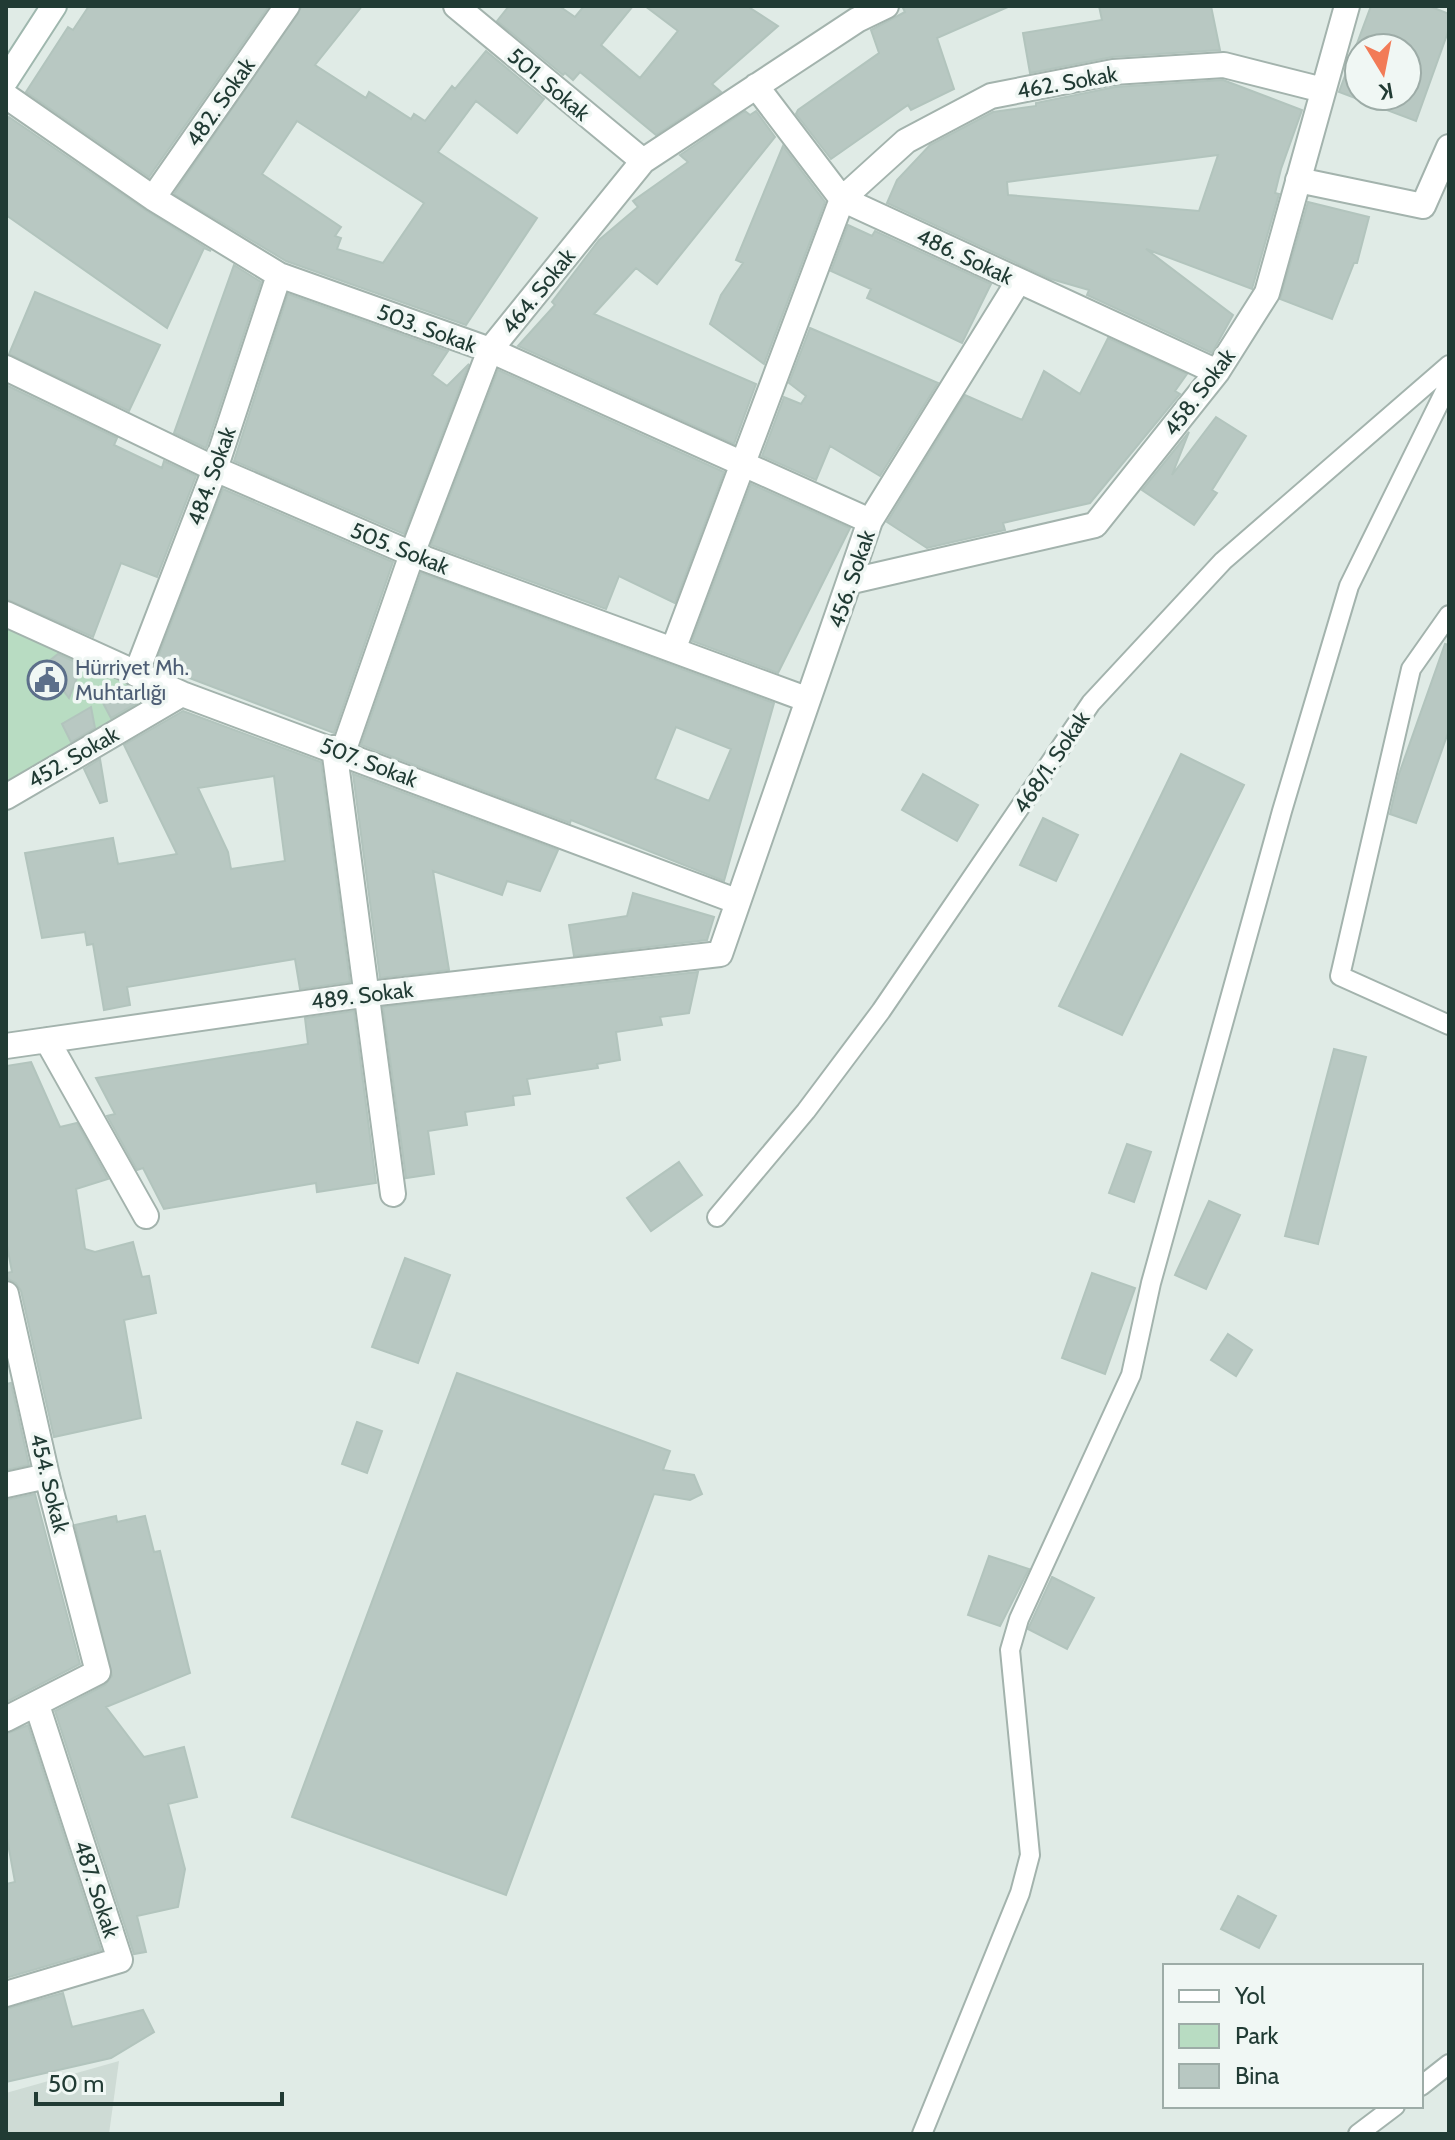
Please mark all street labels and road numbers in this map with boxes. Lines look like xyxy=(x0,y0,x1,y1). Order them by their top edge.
street label: 501. Sokak xyxy=(502,42,595,127)
street label: 482. Sokak xyxy=(180,53,261,152)
street label: 462. Sokak xyxy=(1015,60,1119,105)
street label: 486. Sokak xyxy=(912,222,1017,291)
street label: 464. Sokak xyxy=(496,243,581,340)
street label: 503. Sokak xyxy=(373,298,480,359)
street label: 458. Sokak xyxy=(1158,343,1241,441)
street label: 484. Sokak xyxy=(181,423,242,529)
street label: 505. Sokak xyxy=(347,517,453,580)
street label: 456. Sokak xyxy=(822,527,881,632)
street label: 468/1. Sokak xyxy=(1007,706,1096,819)
street label: 452. Sokak xyxy=(23,720,124,794)
street label: 507. Sokak xyxy=(316,732,421,793)
street label: 489. Sokak xyxy=(309,976,415,1015)
street label: 454. Sokak xyxy=(24,1431,75,1536)
street label: 487. Sokak xyxy=(68,1837,125,1941)

